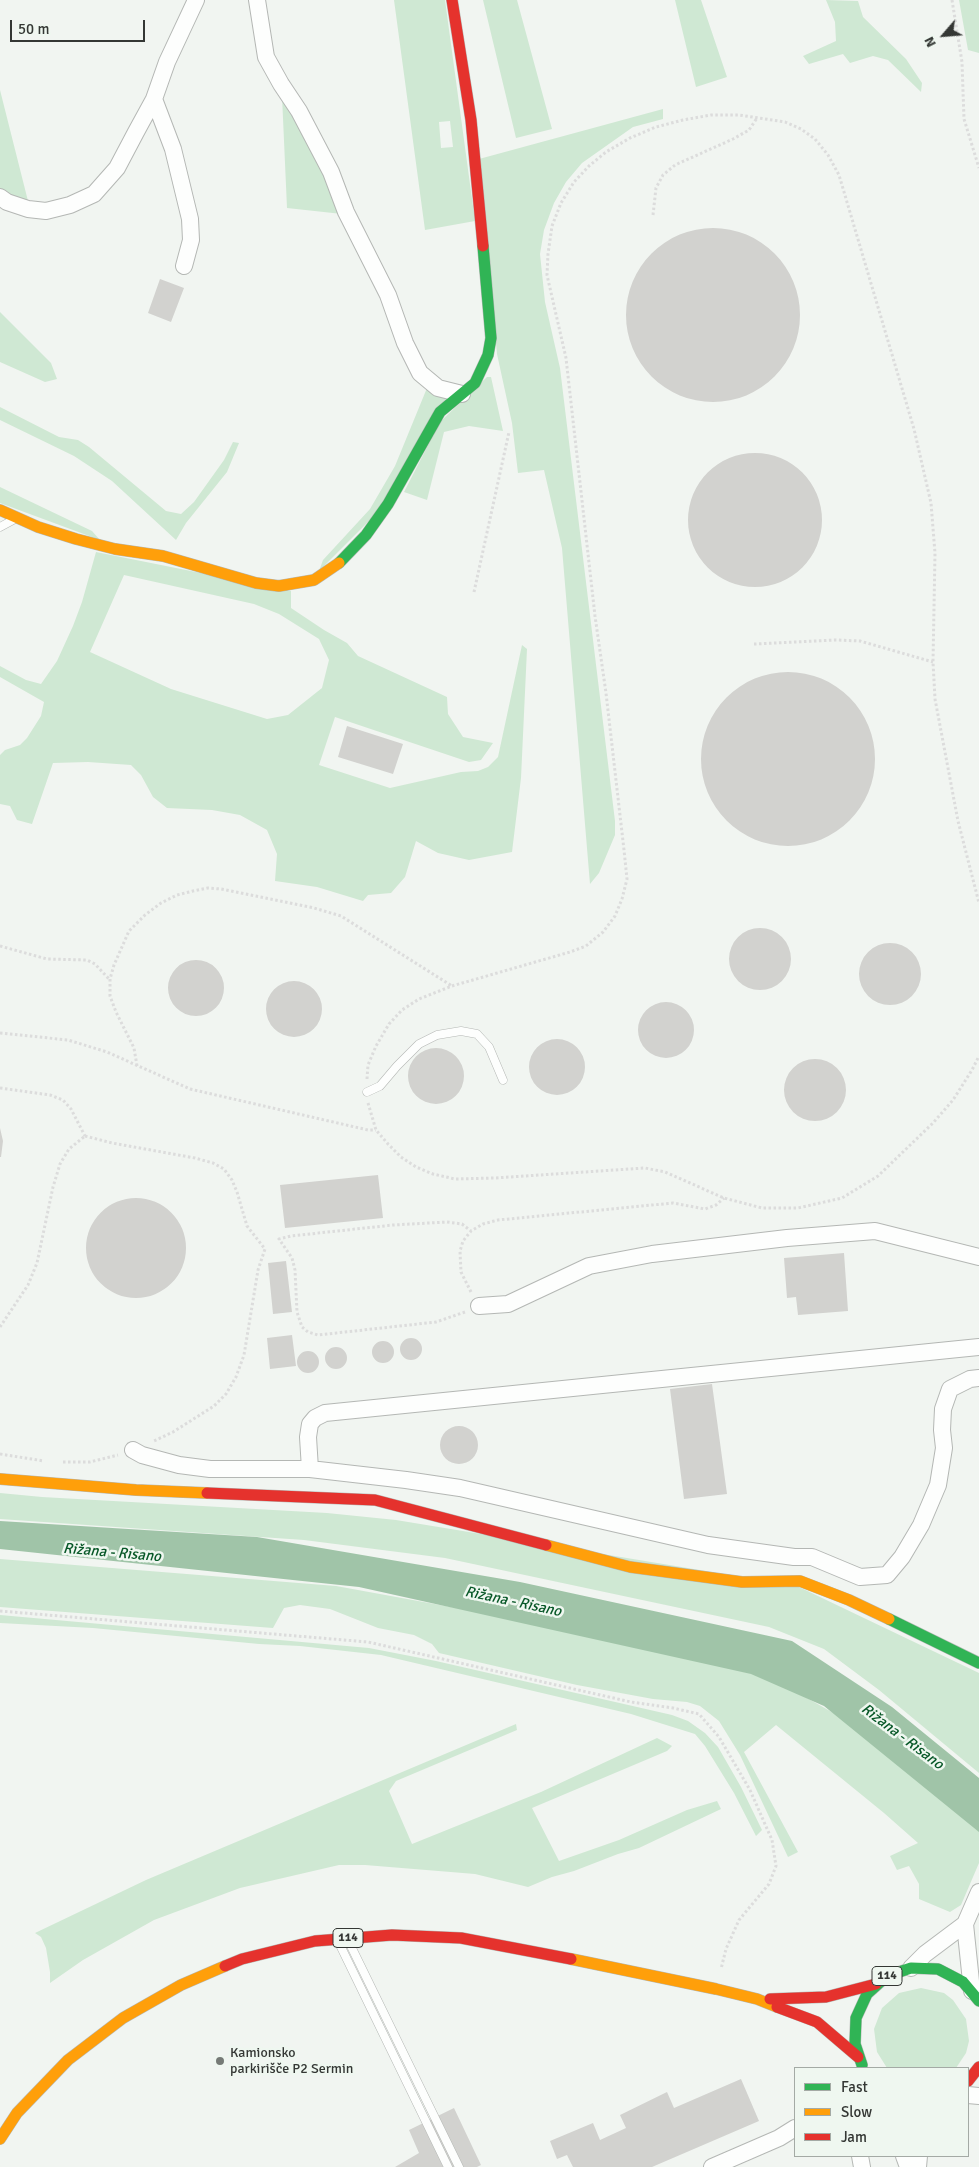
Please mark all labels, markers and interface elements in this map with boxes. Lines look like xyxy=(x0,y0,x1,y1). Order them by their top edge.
scale bar xyxy=(12,10,148,42)
north arrow xyxy=(919,10,969,60)
text: 50 m xyxy=(18,20,49,38)
text: N xyxy=(920,34,940,50)
water label: Rižana - Risano xyxy=(62,1540,162,1566)
water label: Rižana - Risano xyxy=(463,1583,563,1621)
water label: Rižana - Risano xyxy=(857,1700,947,1774)
road number: 114 xyxy=(333,1929,363,1948)
road number: 114 xyxy=(872,1966,902,1985)
place label: Kamionsko parkirišče P2 Sermin xyxy=(230,2045,353,2078)
marker: Kamionsko parkirišče P2 Sermin xyxy=(214,2055,226,2067)
legend xyxy=(794,2067,969,2157)
text: Fast xyxy=(841,2078,868,2096)
text: Slow xyxy=(841,2103,872,2121)
text: Jam xyxy=(841,2128,867,2146)

